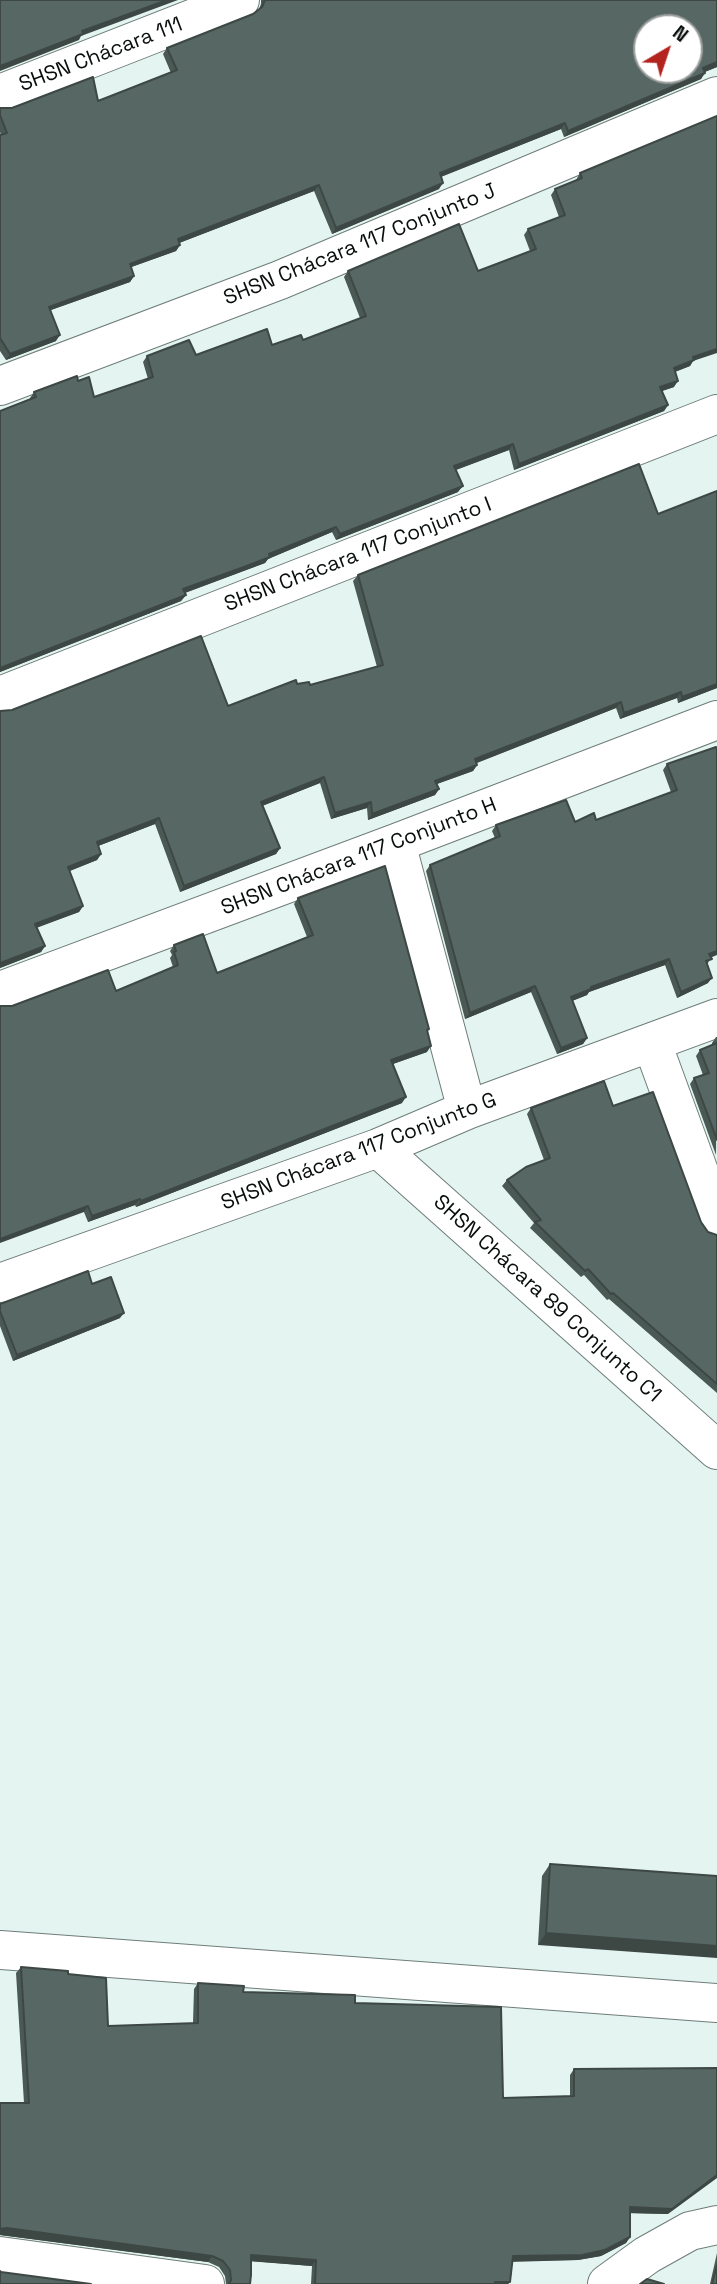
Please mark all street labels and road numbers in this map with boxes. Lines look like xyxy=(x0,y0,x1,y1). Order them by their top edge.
street label: SHSN Chácara 111 xyxy=(16,12,186,98)
street label: SHSN Chácara 117 Conjunto J xyxy=(220,179,500,311)
street label: SHSN Chácara 117 Conjunto I xyxy=(221,492,495,618)
street label: SHSN Chácara 117 Conjunto H xyxy=(218,793,500,921)
street label: SHSN Chácara 117 Conjunto G xyxy=(218,1088,500,1216)
street label: SHSN Chácara 89 Conjunto C1 xyxy=(428,1190,666,1408)

